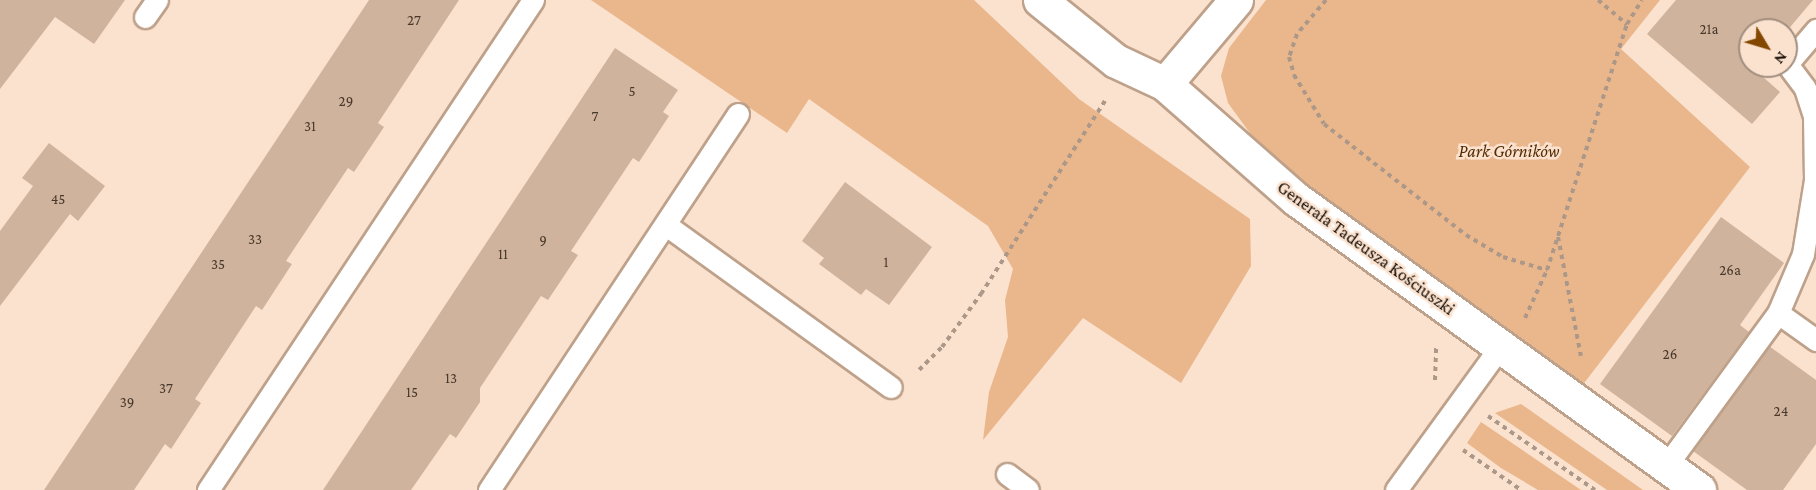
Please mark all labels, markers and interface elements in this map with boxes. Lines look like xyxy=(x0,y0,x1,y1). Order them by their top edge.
house number: 27 xyxy=(407,12,421,30)
north arrow xyxy=(1738,18,1798,78)
house number: 21a xyxy=(1699,21,1719,39)
text: N xyxy=(1771,49,1791,68)
house number: 5 xyxy=(628,83,636,101)
house number: 29 xyxy=(339,93,353,111)
house number: 7 xyxy=(592,108,598,126)
house number: 31 xyxy=(304,118,316,136)
park label: Park Górników xyxy=(1459,140,1559,162)
street label: Generała Tadeusza Kościuszki xyxy=(1273,176,1459,320)
house number: 45 xyxy=(51,191,65,209)
house number: 33 xyxy=(248,231,262,249)
house number: 9 xyxy=(539,232,547,250)
house number: 11 xyxy=(498,246,508,264)
house number: 1 xyxy=(884,254,888,272)
house number: 35 xyxy=(211,256,225,274)
house number: 26a xyxy=(1719,262,1741,280)
house number: 26 xyxy=(1663,346,1677,364)
house number: 13 xyxy=(445,370,457,388)
house number: 37 xyxy=(159,380,173,398)
house number: 15 xyxy=(406,384,418,402)
house number: 39 xyxy=(120,394,134,412)
house number: 24 xyxy=(1774,403,1788,421)

